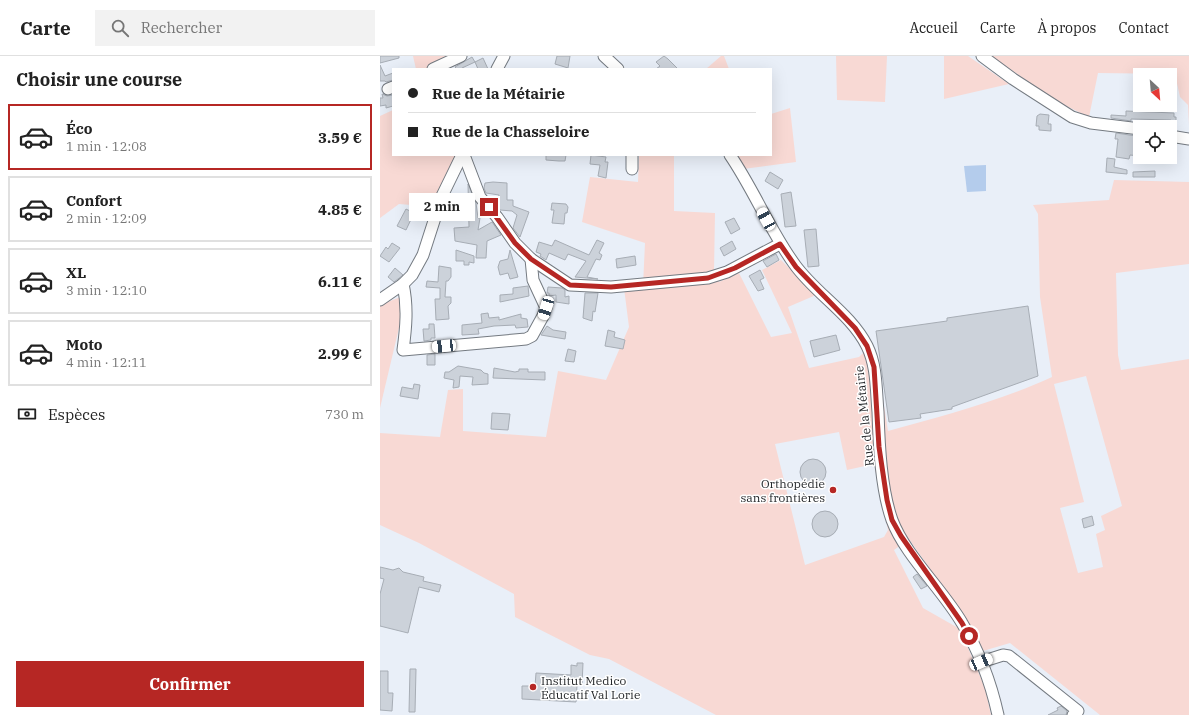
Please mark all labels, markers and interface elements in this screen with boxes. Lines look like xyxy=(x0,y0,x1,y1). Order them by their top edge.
search box xyxy=(95,10,375,46)
text: Carte xyxy=(20,16,71,40)
icon: search xyxy=(109,17,131,39)
text: Rechercher xyxy=(141,18,222,37)
text: Accueil xyxy=(909,19,958,37)
text: Carte xyxy=(980,19,1015,37)
text: À propos xyxy=(1037,19,1096,37)
text: Contact xyxy=(1118,19,1169,37)
text: Choisir une course xyxy=(16,68,182,91)
north arrow xyxy=(1133,68,1177,112)
map controls xyxy=(1133,68,1177,164)
text: Rue de la Métairie xyxy=(432,84,565,103)
icon: car xyxy=(18,119,54,155)
text: Éco xyxy=(66,119,92,138)
button: locate xyxy=(1133,120,1177,164)
text: Rue de la Chasseloire xyxy=(432,122,589,141)
text: 3.59 € xyxy=(318,128,362,147)
text: 1 min · 12:08 xyxy=(66,138,147,155)
icon: car xyxy=(18,191,54,227)
text: Confort xyxy=(66,191,122,210)
callout: 2 min xyxy=(409,193,475,221)
text: 2 min xyxy=(424,198,460,215)
route end xyxy=(480,198,498,216)
text: 4.85 € xyxy=(318,200,362,219)
car xyxy=(755,206,777,232)
text: 2 min · 12:09 xyxy=(66,210,147,227)
icon: car xyxy=(18,263,54,299)
text: XL xyxy=(66,263,86,282)
text: 6.11 € xyxy=(318,272,362,291)
text: 3 min · 12:10 xyxy=(66,282,147,299)
car xyxy=(537,295,555,321)
icon: car xyxy=(18,335,54,371)
text: Moto xyxy=(66,335,103,354)
car xyxy=(431,339,457,353)
text: 2.99 € xyxy=(318,344,362,363)
text: 4 min · 12:11 xyxy=(66,354,147,371)
street label: Rue de la Métairie xyxy=(851,365,877,467)
icon: cash xyxy=(16,403,38,425)
text: Espèces xyxy=(48,405,105,424)
text: 730 m xyxy=(325,406,364,423)
place label: Orthopédie sans frontières xyxy=(740,476,825,505)
marker: Orthopédie sans frontières xyxy=(828,485,838,495)
route start xyxy=(960,627,978,645)
car xyxy=(968,652,994,672)
button: Confirmer xyxy=(16,661,364,707)
place label: Institut Medico Éducatif Val Lorie xyxy=(541,673,640,702)
marker: Institut Medico Éducatif Val Lorie xyxy=(528,682,538,692)

